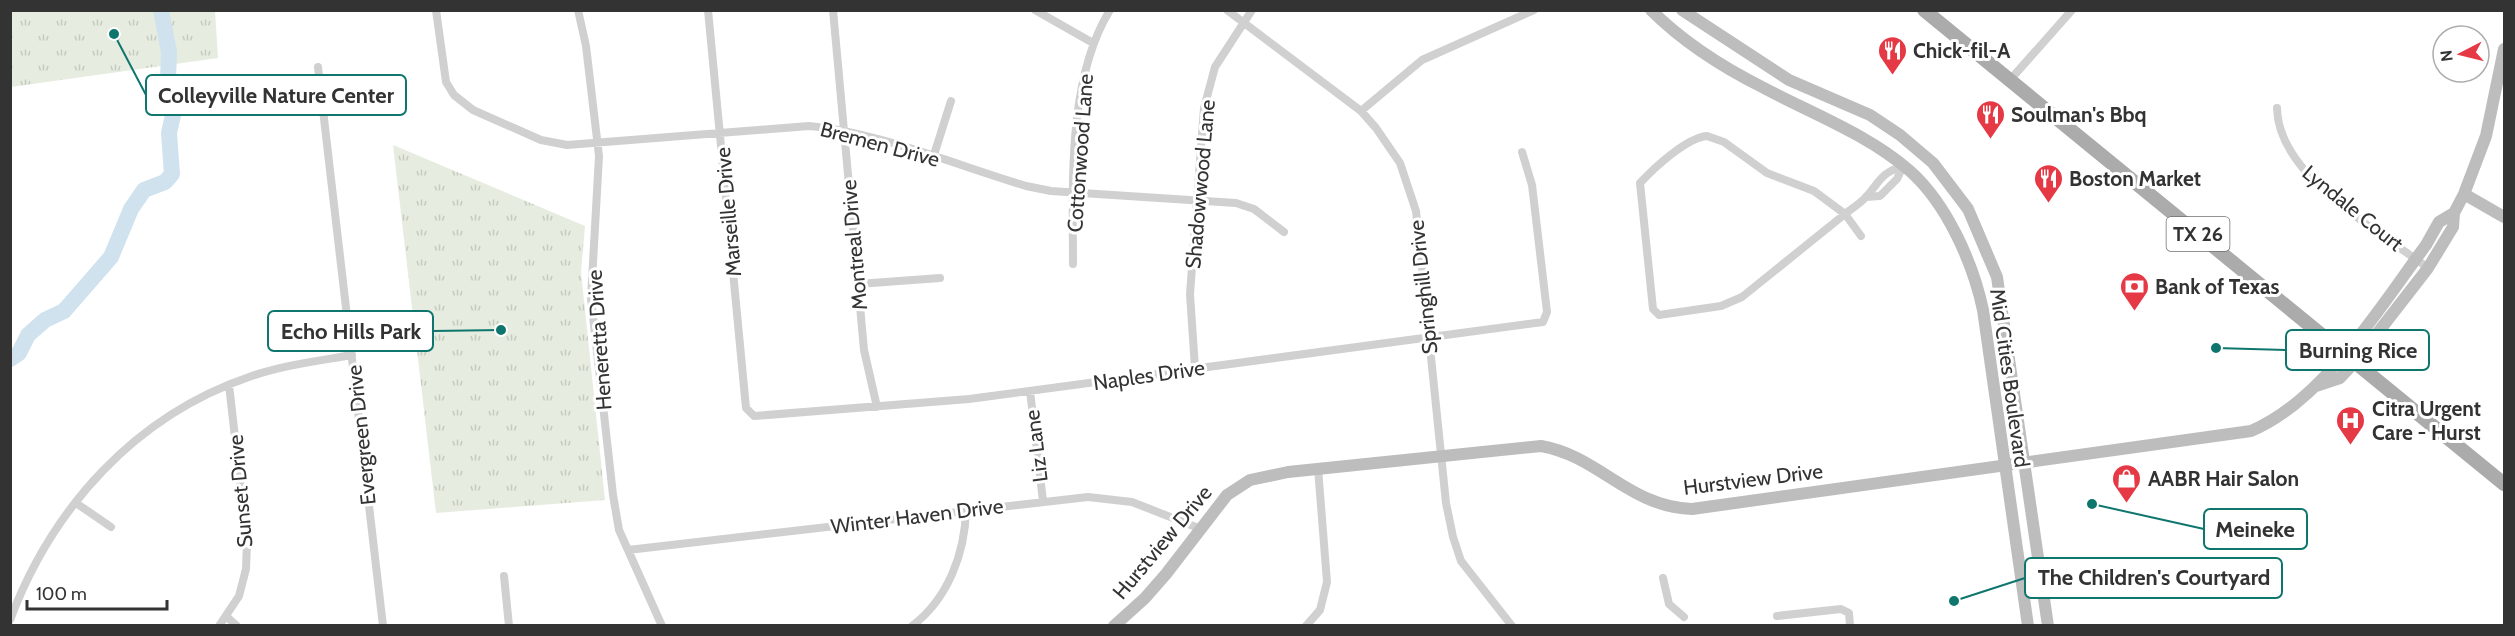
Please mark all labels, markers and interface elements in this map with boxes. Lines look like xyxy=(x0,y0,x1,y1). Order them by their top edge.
north arrow xyxy=(2431,24,2491,84)
restaurant icon: Chick-fil-A xyxy=(1876,34,1908,76)
place label: Chick-fil-A xyxy=(1913,38,2011,63)
text: N xyxy=(2436,49,2457,63)
street label: Cottonwood Lane xyxy=(1062,73,1098,233)
callout: Colleyville Nature Center xyxy=(146,75,406,115)
text: Colleyville Nature Center xyxy=(158,82,395,109)
street label: Shadowwood Lane xyxy=(1180,98,1220,270)
restaurant icon: Soulman's Bbq xyxy=(1974,98,2006,140)
place label: Soulman's Bbq xyxy=(2011,102,2146,127)
street label: Bremen Drive xyxy=(818,116,943,172)
street label: Marseille Drive xyxy=(710,146,746,278)
street label: Lyndale Court xyxy=(2298,160,2408,256)
restaurant icon: Boston Market xyxy=(2032,162,2064,204)
place label: Boston Market xyxy=(2069,166,2201,191)
street label: Montreal Drive xyxy=(836,178,872,311)
road number: TX 26 xyxy=(2166,217,2230,251)
street label: Springhill Drive xyxy=(1404,218,1442,355)
street label: Heneretta Drive xyxy=(582,269,616,411)
bank icon: Bank of Texas xyxy=(2118,270,2150,312)
place label: Bank of Texas xyxy=(2155,274,2279,299)
street label: Mid Cities Boulevard xyxy=(1985,287,2035,469)
callout: Echo Hills Park xyxy=(268,311,433,351)
text: Echo Hills Park xyxy=(281,318,422,345)
callout: Burning Rice xyxy=(2286,330,2429,370)
text: Burning Rice xyxy=(2299,337,2417,364)
street label: Naples Drive xyxy=(1092,355,1207,395)
street label: Evergreen Drive xyxy=(341,364,381,506)
place label: Citra Urgent Care - Hurst xyxy=(2372,396,2481,445)
hospital icon: Citra Urgent Care - Hurst xyxy=(2335,404,2367,446)
street label: Liz Lane xyxy=(1019,408,1053,484)
street label: Sunset Drive xyxy=(223,433,257,548)
street label: Hurstview Drive xyxy=(1682,458,1825,500)
shop icon: AABR Hair Salon xyxy=(2111,462,2143,504)
place label: AABR Hair Salon xyxy=(2148,466,2299,491)
street label: Hurstview Drive xyxy=(1107,480,1217,604)
street label: Winter Haven Drive xyxy=(829,493,1005,539)
callout: Meineke xyxy=(2204,509,2307,549)
text: Meineke xyxy=(2215,516,2295,543)
callout: The Children's Courtyard xyxy=(2025,558,2282,598)
text: The Children's Courtyard xyxy=(2038,564,2270,591)
scale bar xyxy=(27,573,166,611)
text: 100 m xyxy=(36,583,87,605)

